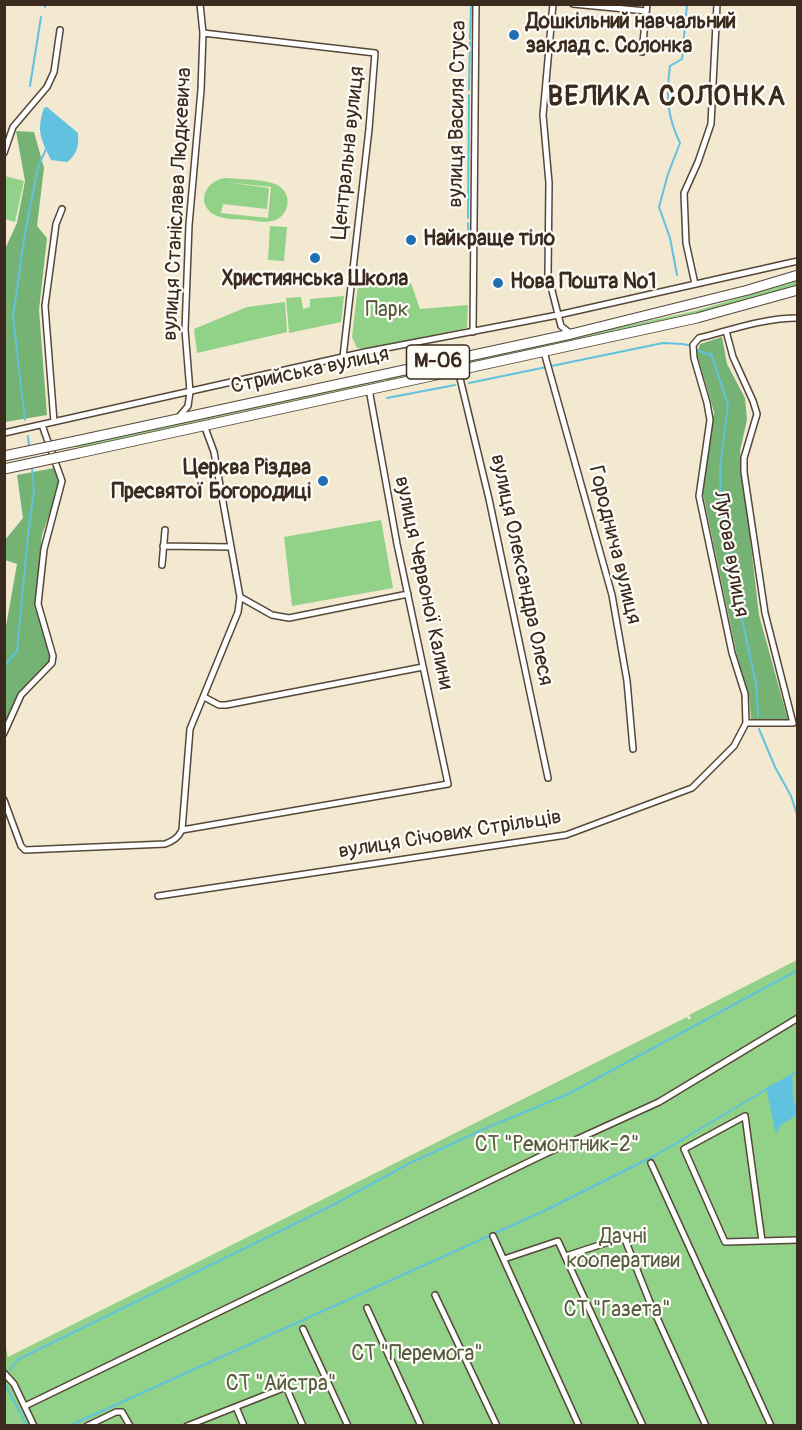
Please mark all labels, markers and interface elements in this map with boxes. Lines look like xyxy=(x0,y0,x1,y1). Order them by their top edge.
place label: Дошкільний навчальний заклад с. Солонка xyxy=(526,10,736,60)
street label: вулиця Василя Стуса xyxy=(444,20,472,208)
marker: Дошкільний навчальний заклад с. Солонка xyxy=(507,28,521,42)
street label: Центральна вулиця xyxy=(327,65,371,241)
street label: вулиця Станіслава Людкевича xyxy=(158,67,198,341)
district label: ВЕЛИКА СОЛОНКА xyxy=(548,82,786,114)
place label: Найкраще тіло xyxy=(423,227,555,253)
marker: Найкраще тіло xyxy=(404,233,418,247)
marker: Християнська Школа xyxy=(308,251,322,265)
place label: Християнська Школа xyxy=(222,267,408,293)
place label: Нова Пошта №1 xyxy=(510,270,656,296)
marker: Нова Пошта №1 xyxy=(491,276,505,290)
park label: Парк xyxy=(365,298,409,324)
street label: Стрийська вулиця xyxy=(229,342,391,400)
road number: М-06 xyxy=(406,345,470,379)
street label: вулиця Олександра Олеся xyxy=(484,452,558,688)
place label: Церква Різдва Пресвятої Богородиці xyxy=(111,456,311,506)
street label: Городнича вулиця xyxy=(582,463,646,627)
marker: Церква Різдва Пресвятої Богородиці xyxy=(316,474,330,488)
street label: вулиця Червоної Калини xyxy=(388,474,458,692)
street label: Лугова вулиця xyxy=(707,489,753,619)
street label: вулиця Січових Стрільців xyxy=(337,805,563,865)
park label: СТ "Ремонтник-2" xyxy=(475,1133,639,1159)
park label: Дачні кооперативи xyxy=(566,1225,680,1275)
park label: СТ "Газета" xyxy=(564,1298,670,1324)
park label: СТ "Перемога" xyxy=(351,1342,483,1368)
park label: СТ "Айстра" xyxy=(226,1372,336,1398)

